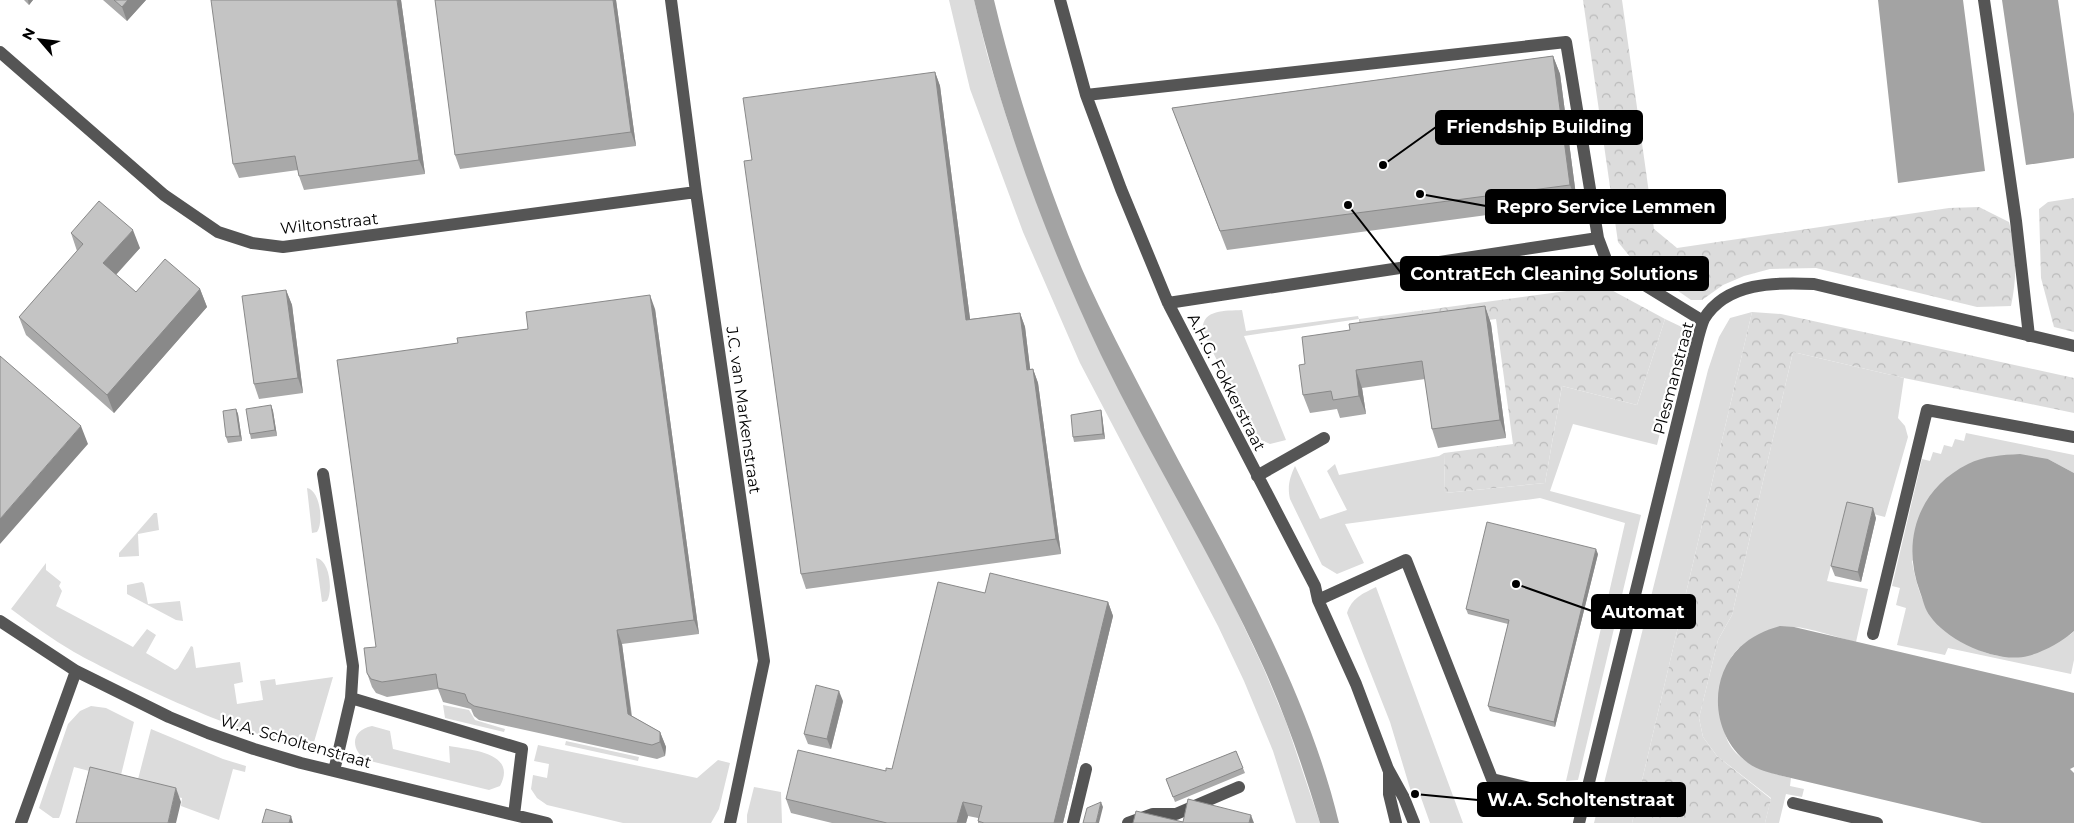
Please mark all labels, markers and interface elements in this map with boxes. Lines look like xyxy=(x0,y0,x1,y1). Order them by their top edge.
north arrow xyxy=(15,15,65,65)
text: N xyxy=(18,25,39,43)
callout: Friendship Building xyxy=(1436,111,1642,144)
text: Friendship Building xyxy=(1446,116,1632,138)
callout: Repro Service Lemmen xyxy=(1486,190,1725,223)
text: Repro Service Lemmen xyxy=(1496,196,1716,218)
street label: Wiltonstraat xyxy=(279,209,380,238)
callout: ContratEch Cleaning Solutions xyxy=(1401,257,1708,290)
text: ContratEch Cleaning Solutions xyxy=(1410,263,1698,285)
street label: A.H.G. Fokkerstraat xyxy=(1184,310,1270,455)
street label: Plesmanstraat xyxy=(1649,319,1698,437)
street label: J.C. van Markenstraat xyxy=(722,324,765,496)
callout: Automat xyxy=(1592,595,1695,628)
text: Automat xyxy=(1600,601,1685,623)
street label: W.A. Scholtenstraat xyxy=(218,711,374,772)
callout: W.A. Scholtenstraat xyxy=(1478,783,1685,816)
text: W.A. Scholtenstraat xyxy=(1487,789,1675,811)

